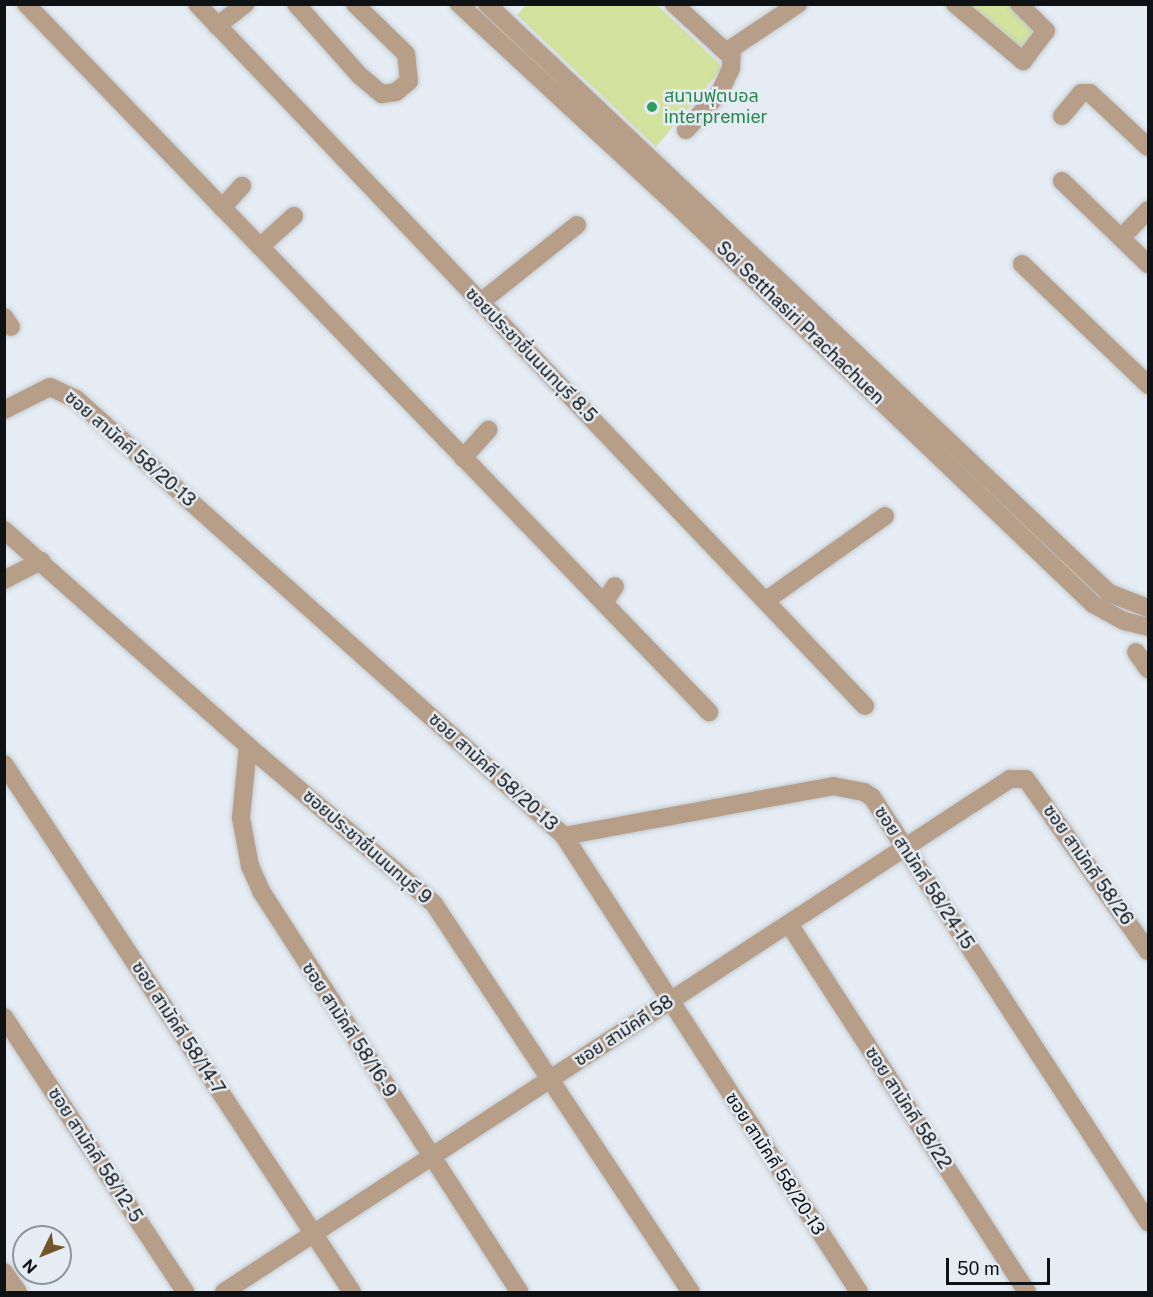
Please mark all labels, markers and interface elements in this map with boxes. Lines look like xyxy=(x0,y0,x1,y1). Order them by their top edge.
place label: สนามฟุตบอล interpremier xyxy=(664,86,768,128)
marker: สนามฟุตบอล interpremier xyxy=(645,100,659,114)
street label: Soi Setthasiri Prachachuen xyxy=(712,237,888,409)
street label: ซอยประชาชื่นนนทบุรี 8.5 xyxy=(461,283,601,427)
street label: ซอย สามัคคี 58/20-13 xyxy=(60,386,200,512)
street label: ซอย สามัคคี 58/20-13 xyxy=(424,708,562,836)
street label: ซอยประชาชื่นนนทบุรี 9 xyxy=(298,785,436,909)
street label: ซอย สามัคคี 58/26 xyxy=(1038,801,1138,929)
street label: ซอย สามัคคี 58/24-15 xyxy=(870,802,978,954)
street label: ซอย สามัคคี 58/14-7 xyxy=(127,957,229,1099)
street label: ซอย สามัคคี 58/16-9 xyxy=(297,958,401,1102)
street label: ซอย สามัคคี 58 xyxy=(570,991,678,1071)
street label: ซอย สามัคคี 58/22 xyxy=(860,1043,956,1173)
street label: ซอย สามัคคี 58/12-5 xyxy=(43,1084,147,1226)
street label: ซอย สามัคคี 58/20-13 xyxy=(721,1089,829,1239)
north arrow xyxy=(12,1225,72,1285)
scale bar xyxy=(949,1246,1052,1284)
text: N xyxy=(19,1255,41,1277)
text: 50 m xyxy=(957,1258,1000,1279)

